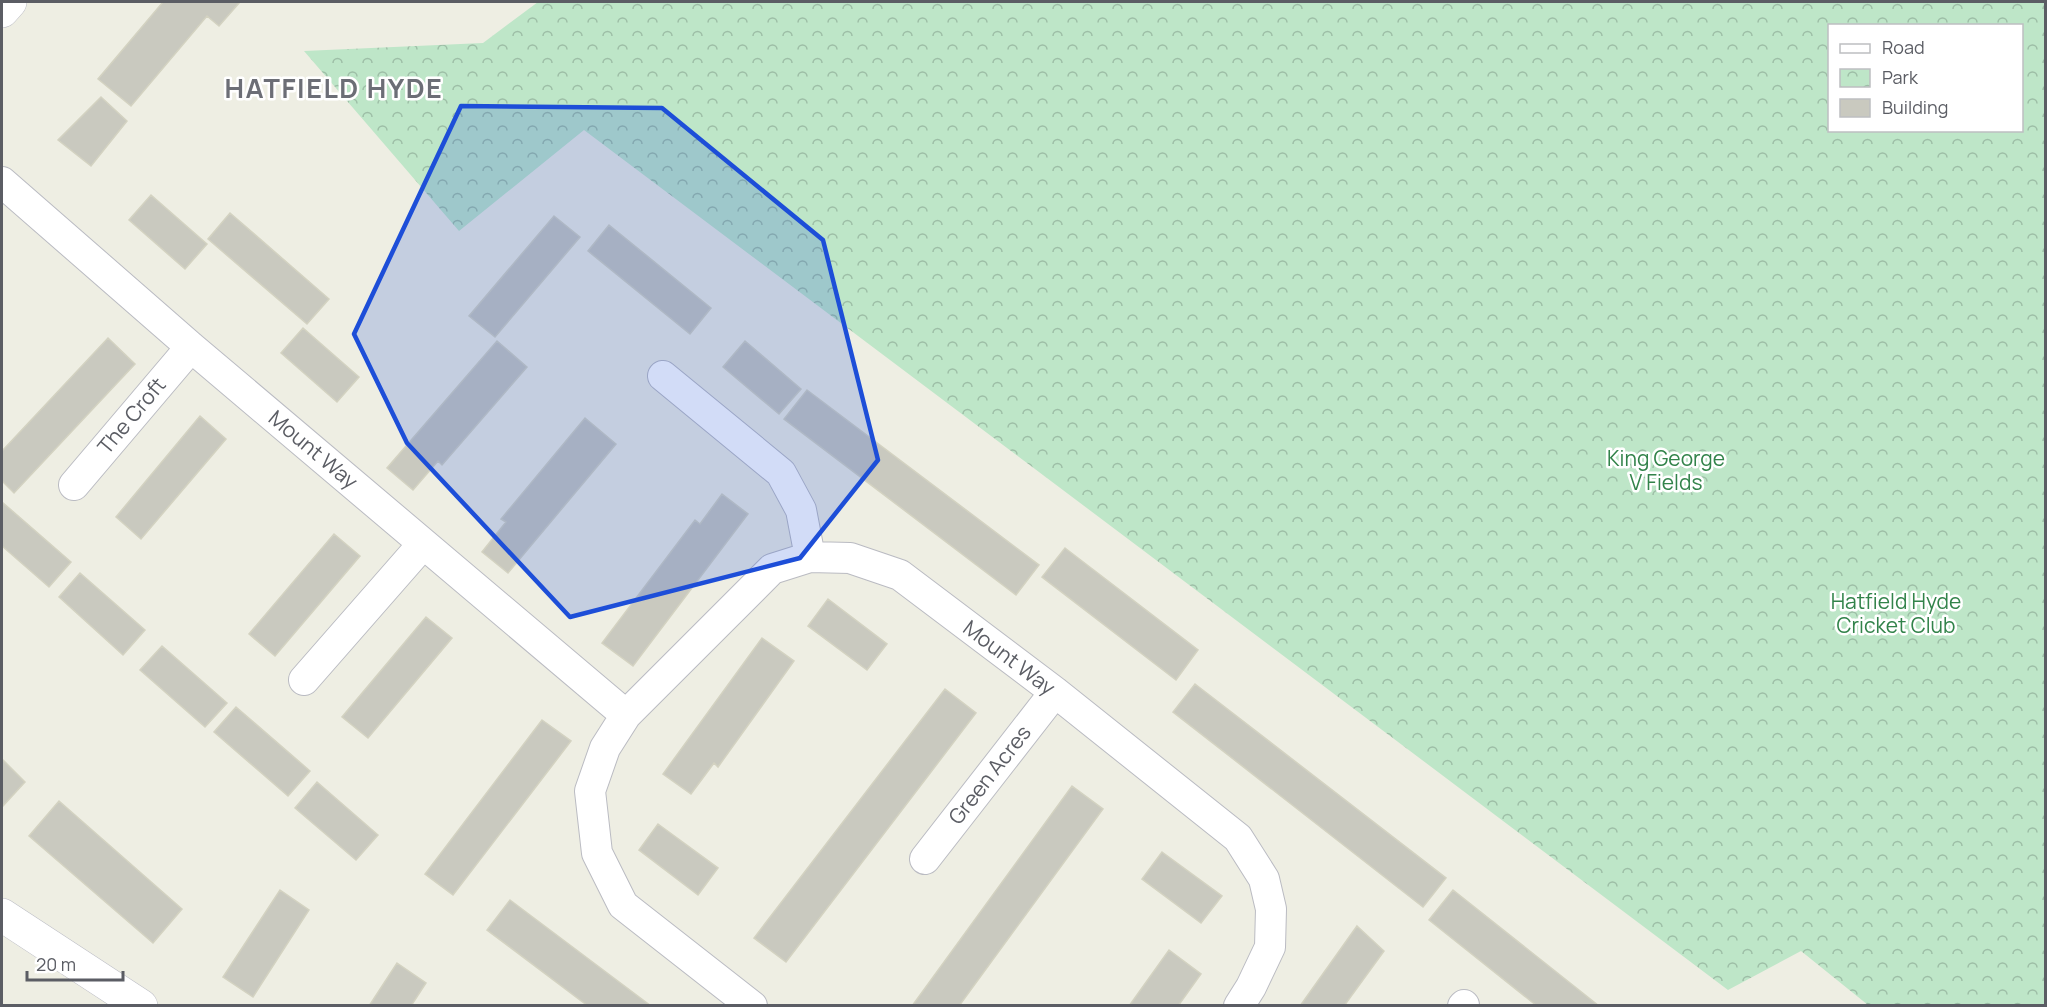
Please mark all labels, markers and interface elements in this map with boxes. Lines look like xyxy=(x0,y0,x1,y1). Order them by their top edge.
legend xyxy=(1828,24,2023,132)
text: Road xyxy=(1882,35,1925,59)
text: Park xyxy=(1882,65,1919,89)
district label: HATFIELD HYDE xyxy=(225,69,443,106)
text: Building xyxy=(1882,95,1948,119)
street label: The Croft xyxy=(91,371,172,460)
street label: Mount Way xyxy=(263,404,364,495)
park label: King George V Fields xyxy=(1607,444,1725,496)
park label: Hatfield Hyde Cricket Club xyxy=(1831,587,1961,639)
street label: Mount Way xyxy=(958,613,1061,701)
street label: Green Acres xyxy=(942,719,1037,830)
scale bar xyxy=(27,944,123,982)
text: 20 m xyxy=(36,952,76,976)

